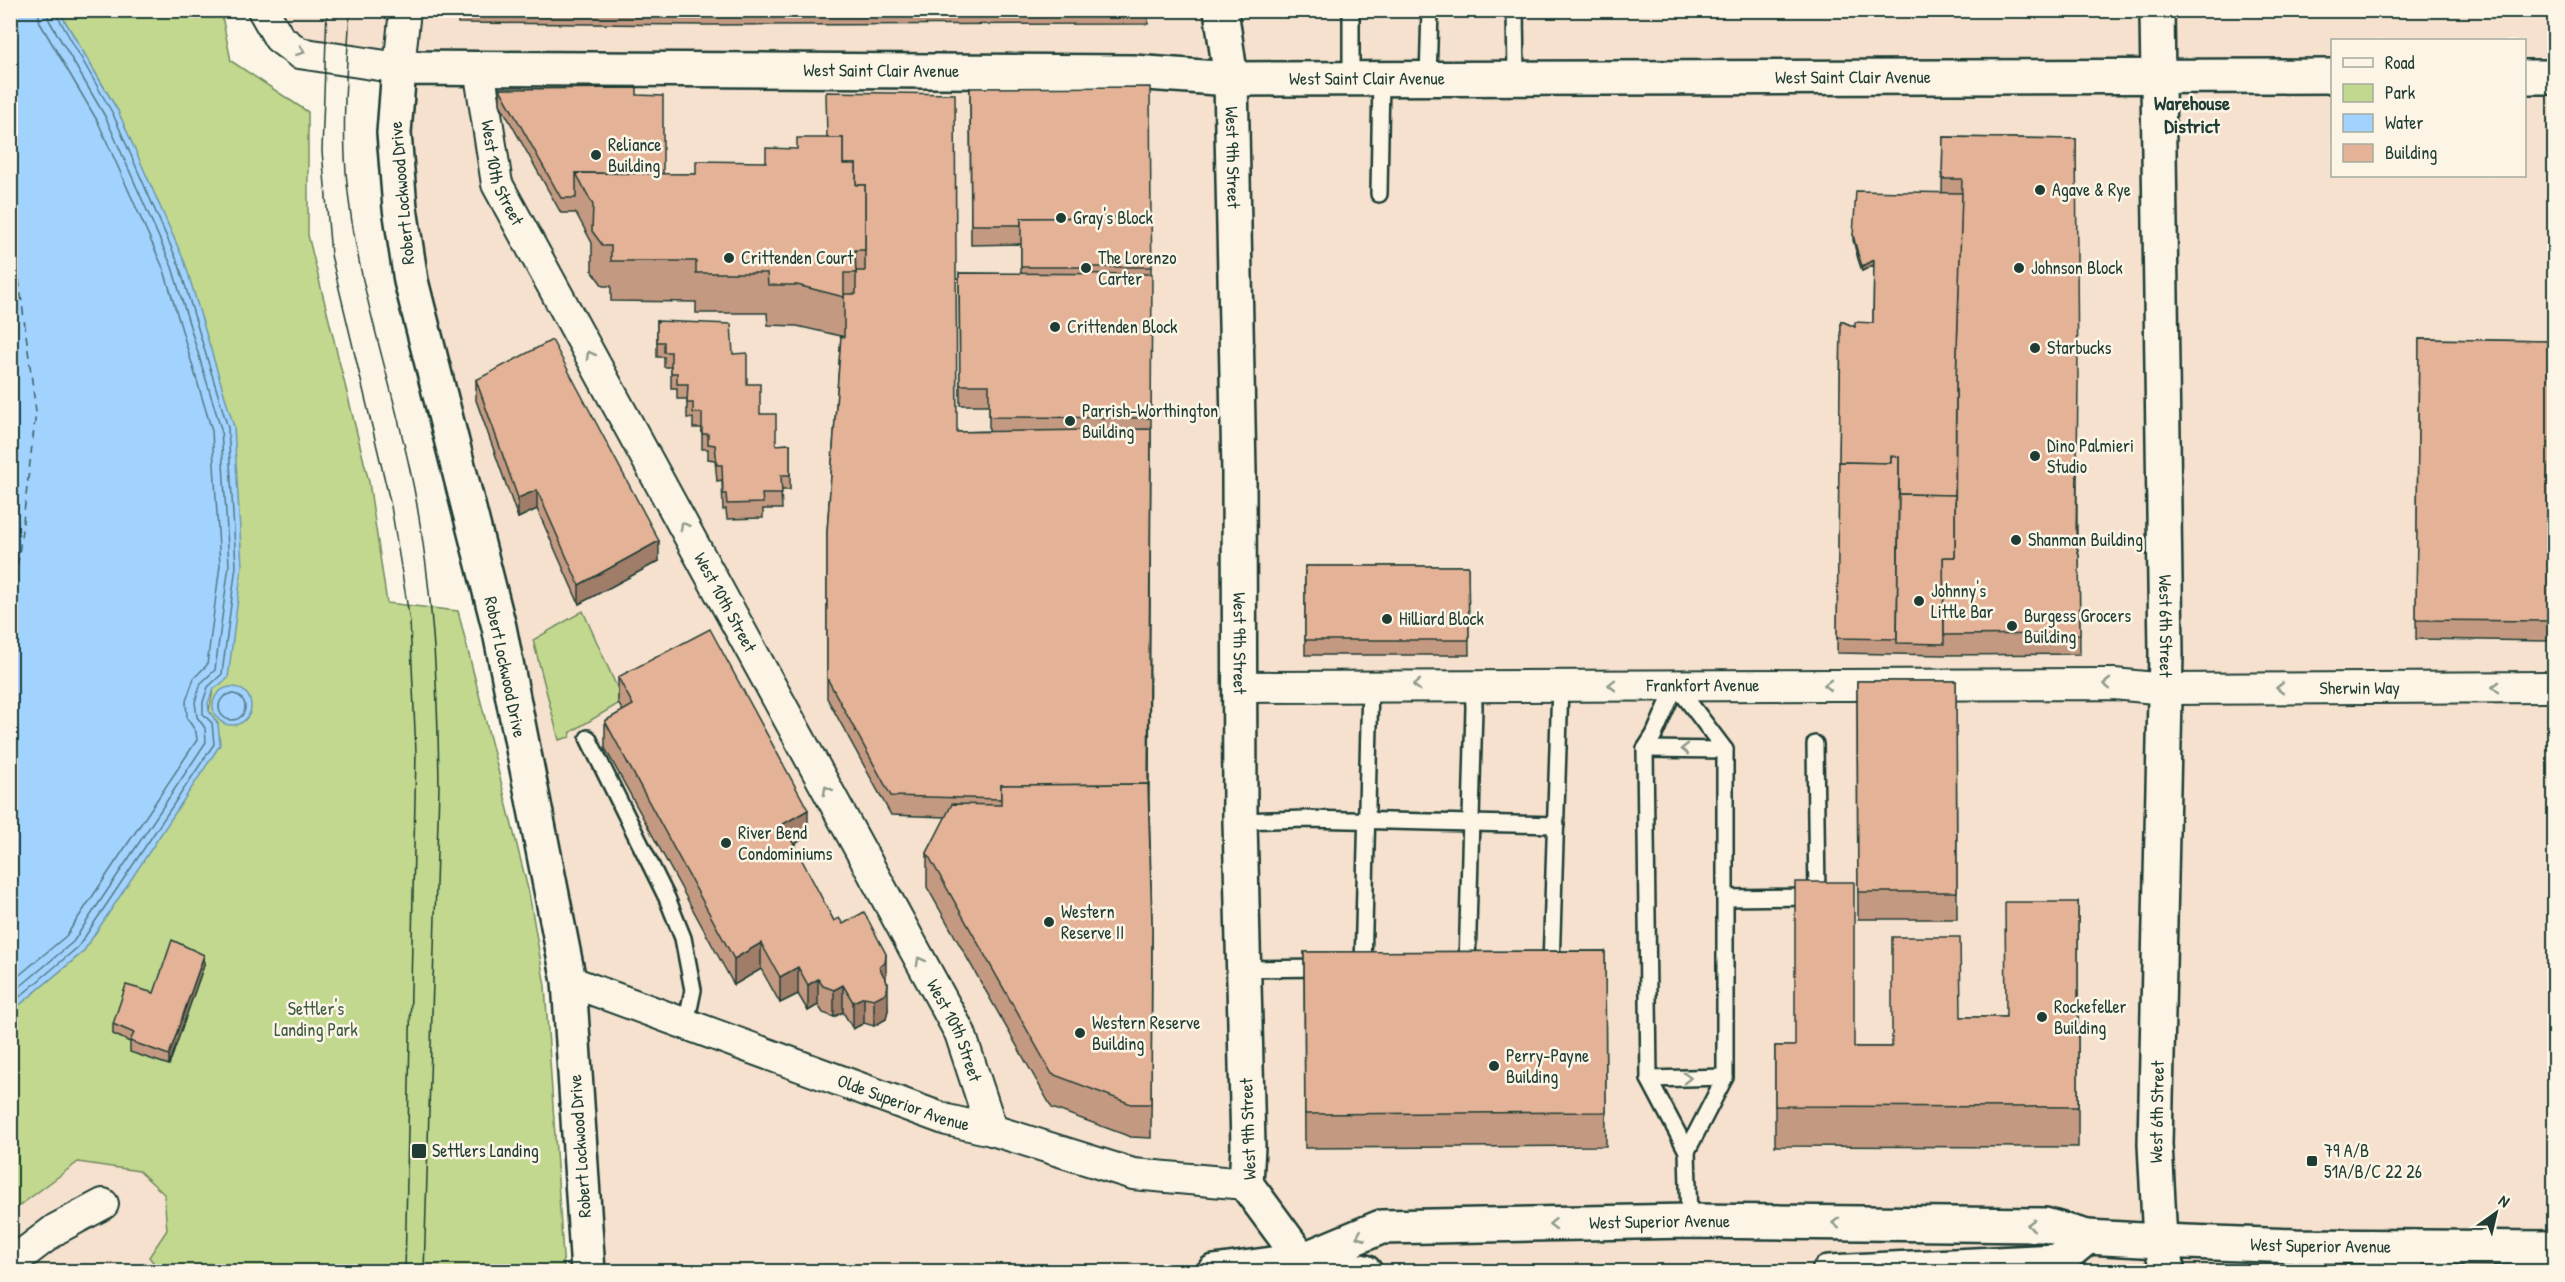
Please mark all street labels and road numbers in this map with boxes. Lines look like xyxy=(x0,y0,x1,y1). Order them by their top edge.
street label: West Saint Clair Avenue xyxy=(803,57,959,83)
street label: West Saint Clair Avenue xyxy=(1775,64,1931,90)
street label: West Saint Clair Avenue xyxy=(1289,65,1445,91)
street label: West 9th Street xyxy=(1220,106,1247,209)
street label: West 10th Street xyxy=(475,118,531,231)
street label: Robert Lockwood Drive xyxy=(383,120,420,266)
street label: West 10th Street xyxy=(688,548,763,657)
street label: West 6th Street xyxy=(2153,574,2179,678)
street label: West 9th Street xyxy=(1227,592,1253,695)
street label: Robert Lockwood Drive xyxy=(478,594,533,740)
street label: Frankfort Avenue xyxy=(1645,672,1760,698)
street label: Sherwin Way xyxy=(2319,675,2400,700)
street label: West 10th Street xyxy=(921,975,988,1086)
street label: West 6th Street xyxy=(2143,1060,2170,1163)
street label: Olde Superior Avenue xyxy=(834,1068,972,1137)
street label: Robert Lockwood Drive xyxy=(562,1074,597,1219)
street label: West 9th Street xyxy=(1233,1077,1262,1180)
street label: West Superior Avenue xyxy=(1589,1208,1730,1235)
street label: West Superior Avenue xyxy=(2250,1231,2391,1259)

